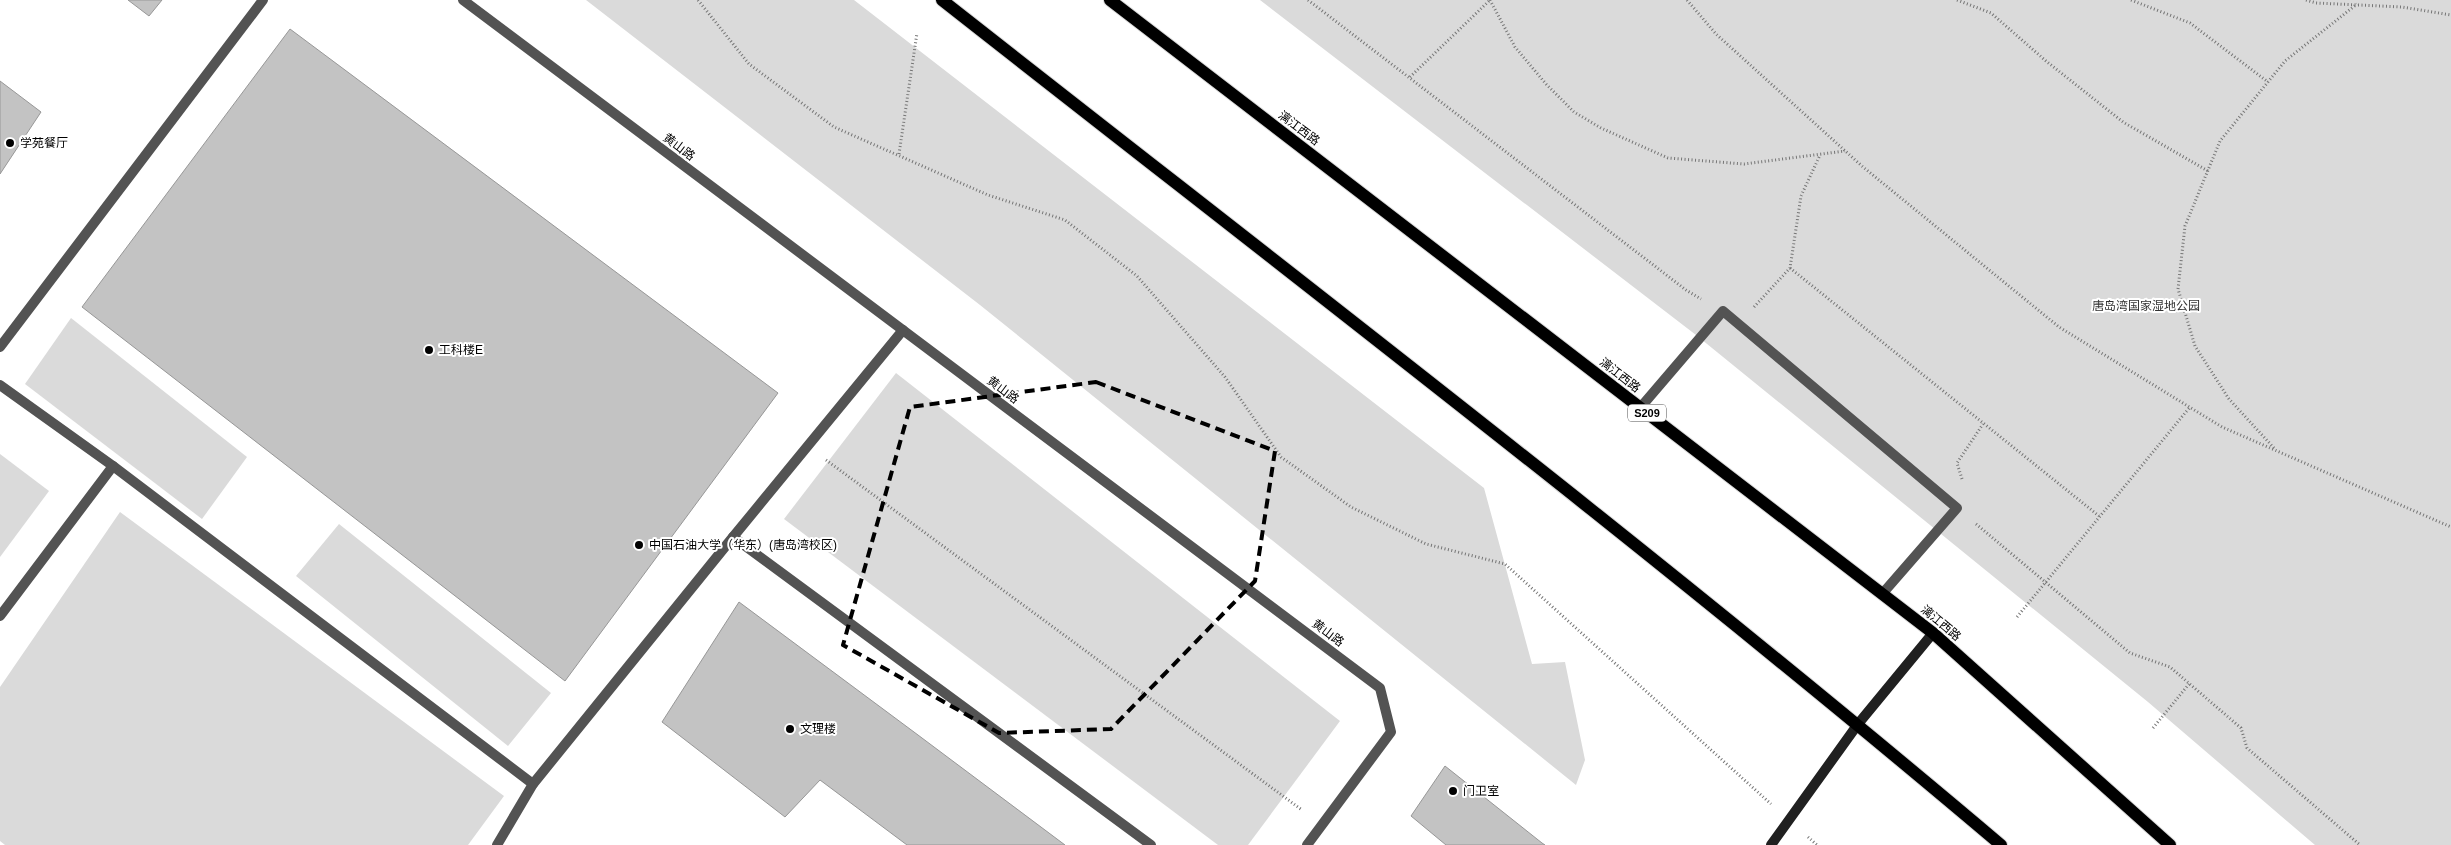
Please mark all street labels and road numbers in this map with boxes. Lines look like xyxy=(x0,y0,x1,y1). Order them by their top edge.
street label: 漓江西路 xyxy=(1276,108,1322,148)
street label: 黄山路 xyxy=(660,131,698,163)
street label: 漓江西路 xyxy=(1597,355,1643,395)
street label: 黄山路 xyxy=(984,374,1022,406)
road number: S209 xyxy=(1628,404,1666,422)
street label: 漓江西路 xyxy=(1918,602,1964,644)
street label: 黄山路 xyxy=(1309,617,1347,649)

